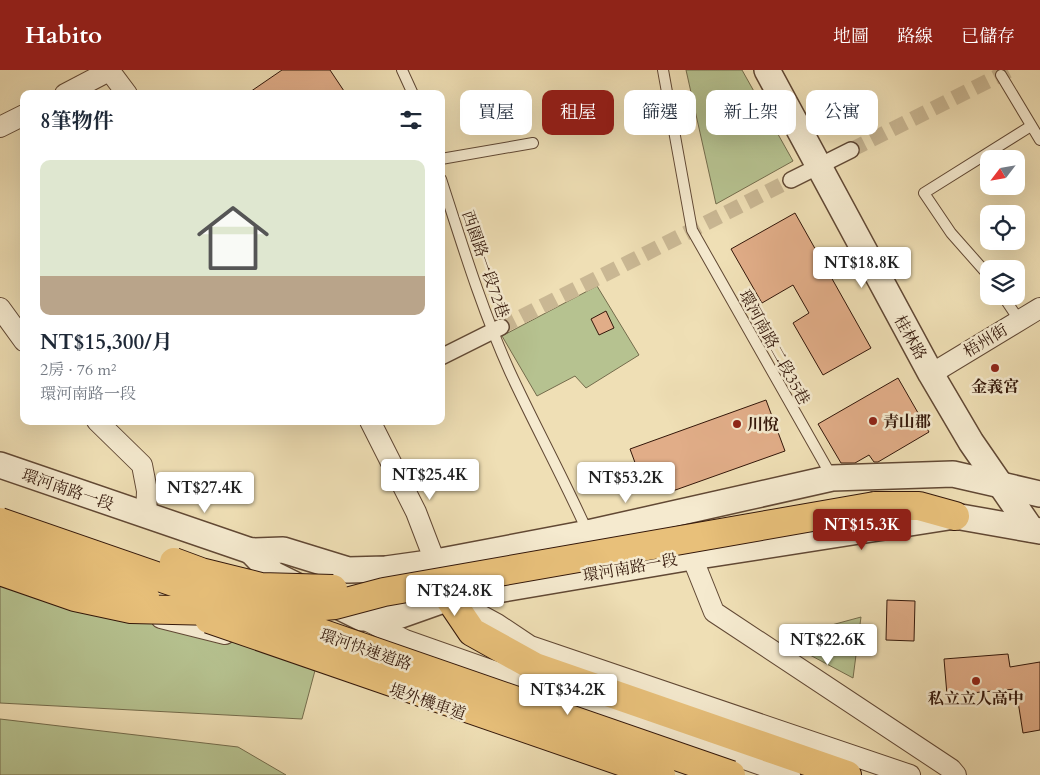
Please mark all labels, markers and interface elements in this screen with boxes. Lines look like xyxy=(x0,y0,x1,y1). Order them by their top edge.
text: Habito xyxy=(25,19,102,52)
text: 地圖 xyxy=(833,24,869,49)
text: 路線 xyxy=(897,24,933,49)
text: 已儲存 xyxy=(961,24,1015,49)
chip: 買屋 xyxy=(460,90,532,135)
chip: 租屋 xyxy=(542,90,614,135)
chip: 篩選 xyxy=(624,90,696,135)
chip: 新上架 xyxy=(706,90,796,135)
chip: 公寓 xyxy=(806,90,878,135)
icon: filters xyxy=(397,106,425,134)
text: 8筆物件 xyxy=(40,107,114,136)
north arrow xyxy=(980,150,1025,195)
map controls xyxy=(980,150,1025,305)
icon: home xyxy=(188,193,278,283)
button: locate xyxy=(980,205,1025,250)
street label: 西園路一段72巷 xyxy=(456,208,514,321)
pin: NT$18.8K xyxy=(810,246,914,289)
text: NT$18.8K xyxy=(824,252,900,274)
button: layers xyxy=(980,260,1025,305)
street label: 環河南路二段35巷 xyxy=(733,286,815,409)
street label: 桂林路 xyxy=(889,311,931,364)
street label: 梧州街 xyxy=(959,319,1012,363)
text: NT$15,300/月 xyxy=(40,328,173,357)
text: 2房 · 76 m² xyxy=(40,359,116,381)
marker: 金義宮 xyxy=(989,362,1001,374)
place label: 金義宮 xyxy=(971,376,1019,398)
text: 環河南路一段 xyxy=(40,383,136,405)
place label: 青山郡 xyxy=(883,411,931,433)
place label: 川悅 xyxy=(747,414,779,436)
marker: 青山郡 xyxy=(867,415,879,427)
marker: 川悅 xyxy=(731,418,743,430)
pin: NT$25.4K xyxy=(378,458,482,501)
pin: NT$53.2K xyxy=(574,462,678,504)
street label: 環河南路一段 xyxy=(19,464,117,516)
text: NT$25.4K xyxy=(392,464,468,486)
text: NT$53.2K xyxy=(588,467,664,489)
pin: NT$27.4K xyxy=(153,472,257,514)
text: NT$27.4K xyxy=(167,477,243,499)
pin: NT$15.3K xyxy=(810,508,914,551)
text: NT$15.3K xyxy=(824,514,900,536)
street label: 環河南路一段 xyxy=(581,549,679,587)
pin: NT$24.8K xyxy=(403,574,507,617)
text: NT$24.8K xyxy=(417,580,493,602)
street label: 環河快速道路 xyxy=(317,624,415,676)
pin: NT$22.6K xyxy=(776,624,880,666)
text: NT$22.6K xyxy=(790,629,866,651)
pin: NT$34.2K xyxy=(516,674,620,716)
marker: 私立立人高中 xyxy=(970,675,982,687)
street label: 堤外機車道 xyxy=(386,679,469,725)
text: NT$34.2K xyxy=(530,679,606,701)
place label: 私立立人高中 xyxy=(928,688,1024,710)

